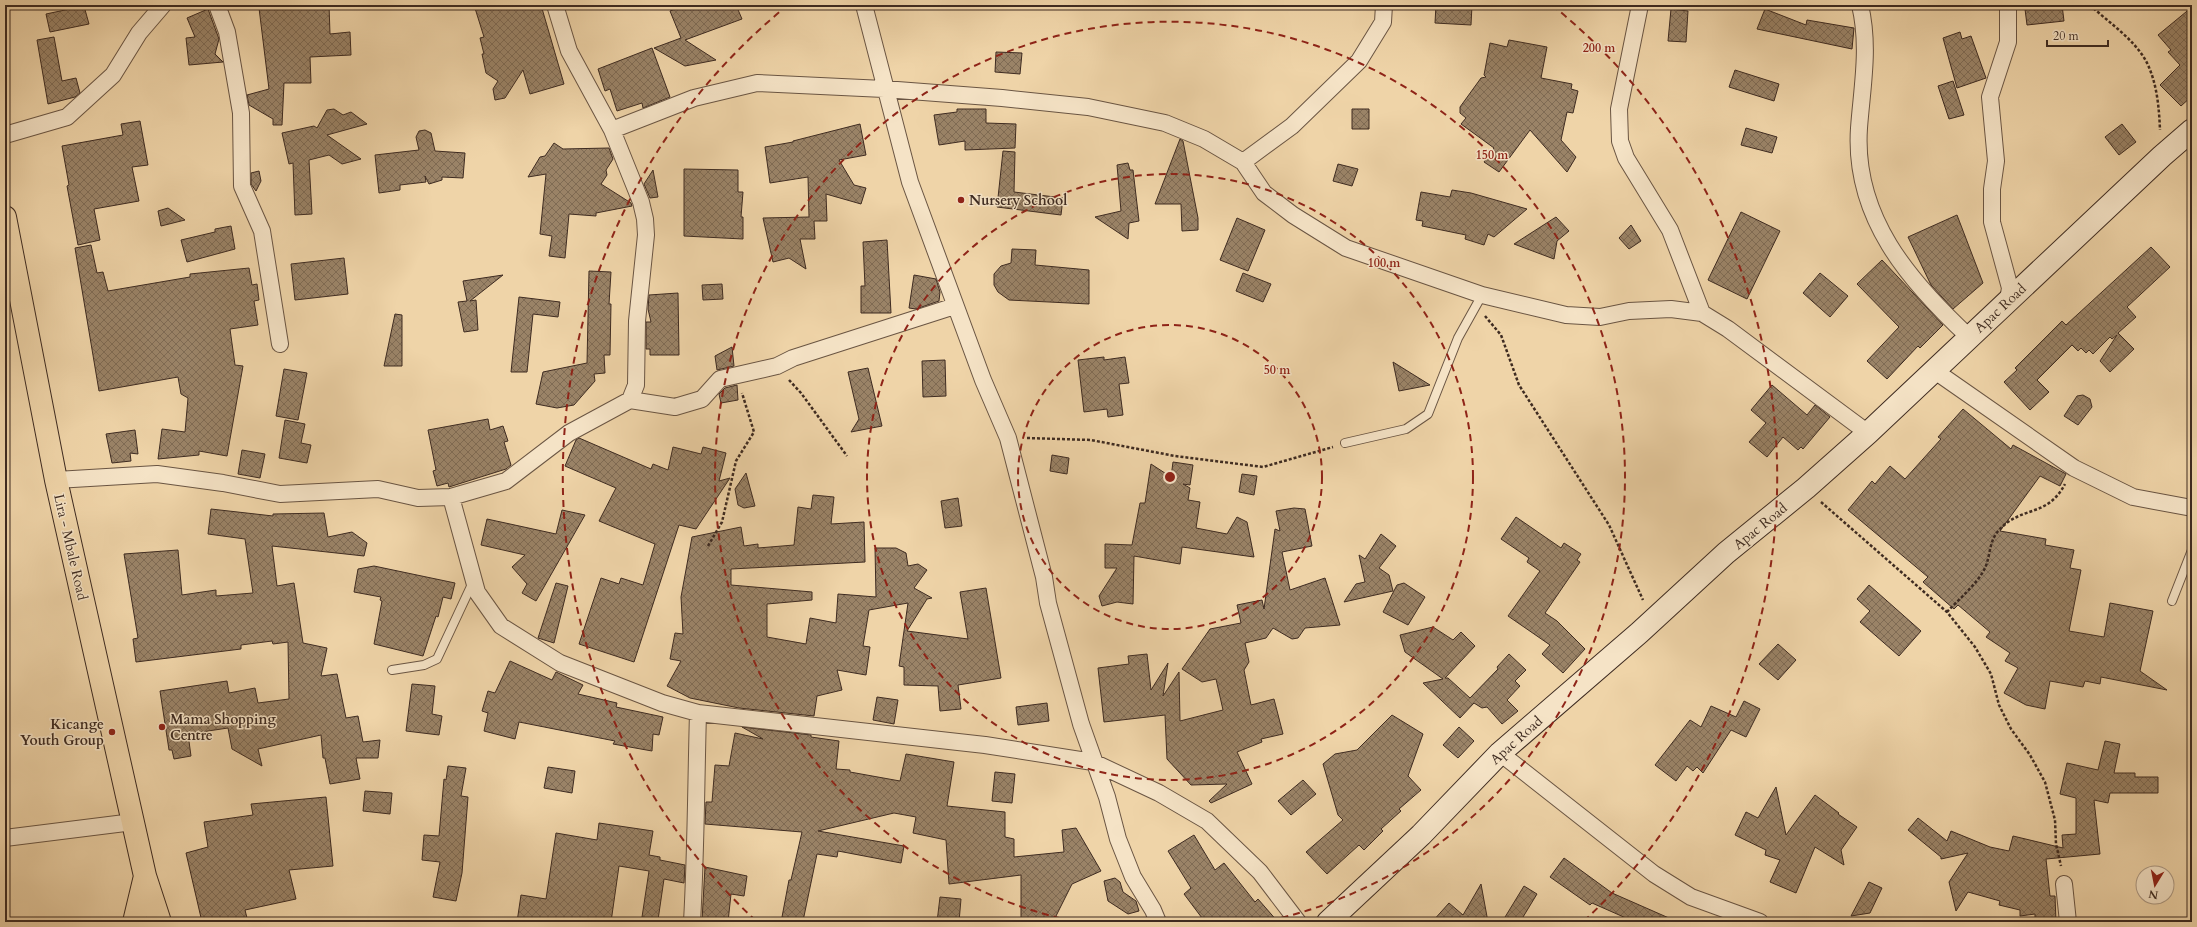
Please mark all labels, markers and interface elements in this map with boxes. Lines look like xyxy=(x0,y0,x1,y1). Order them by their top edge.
scale bar xyxy=(2047,22,2108,48)
text: 20 m xyxy=(2053,28,2080,44)
text: 200 m xyxy=(1583,40,1616,56)
text: 150 m xyxy=(1476,147,1509,163)
place label: Nursery School xyxy=(969,191,1067,210)
marker: Nursery School xyxy=(956,195,966,205)
text: 100 m xyxy=(1368,255,1401,271)
street label: Apac Road xyxy=(1970,279,2031,337)
text: 50 m xyxy=(1264,362,1291,378)
centre of rings xyxy=(1163,470,1177,484)
street label: Lira - Mbale Road xyxy=(49,492,92,603)
street label: Apac Road xyxy=(1729,498,1792,554)
place label: Mama Shopping Centre xyxy=(170,710,276,745)
street label: Apac Road xyxy=(1486,711,1547,769)
place label: Kicange Youth Group xyxy=(20,715,104,750)
marker: Mama Shopping Centre xyxy=(157,722,167,732)
marker: Kicange Youth Group xyxy=(107,727,117,737)
north arrow xyxy=(2135,865,2175,905)
text: N xyxy=(2147,886,2159,903)

